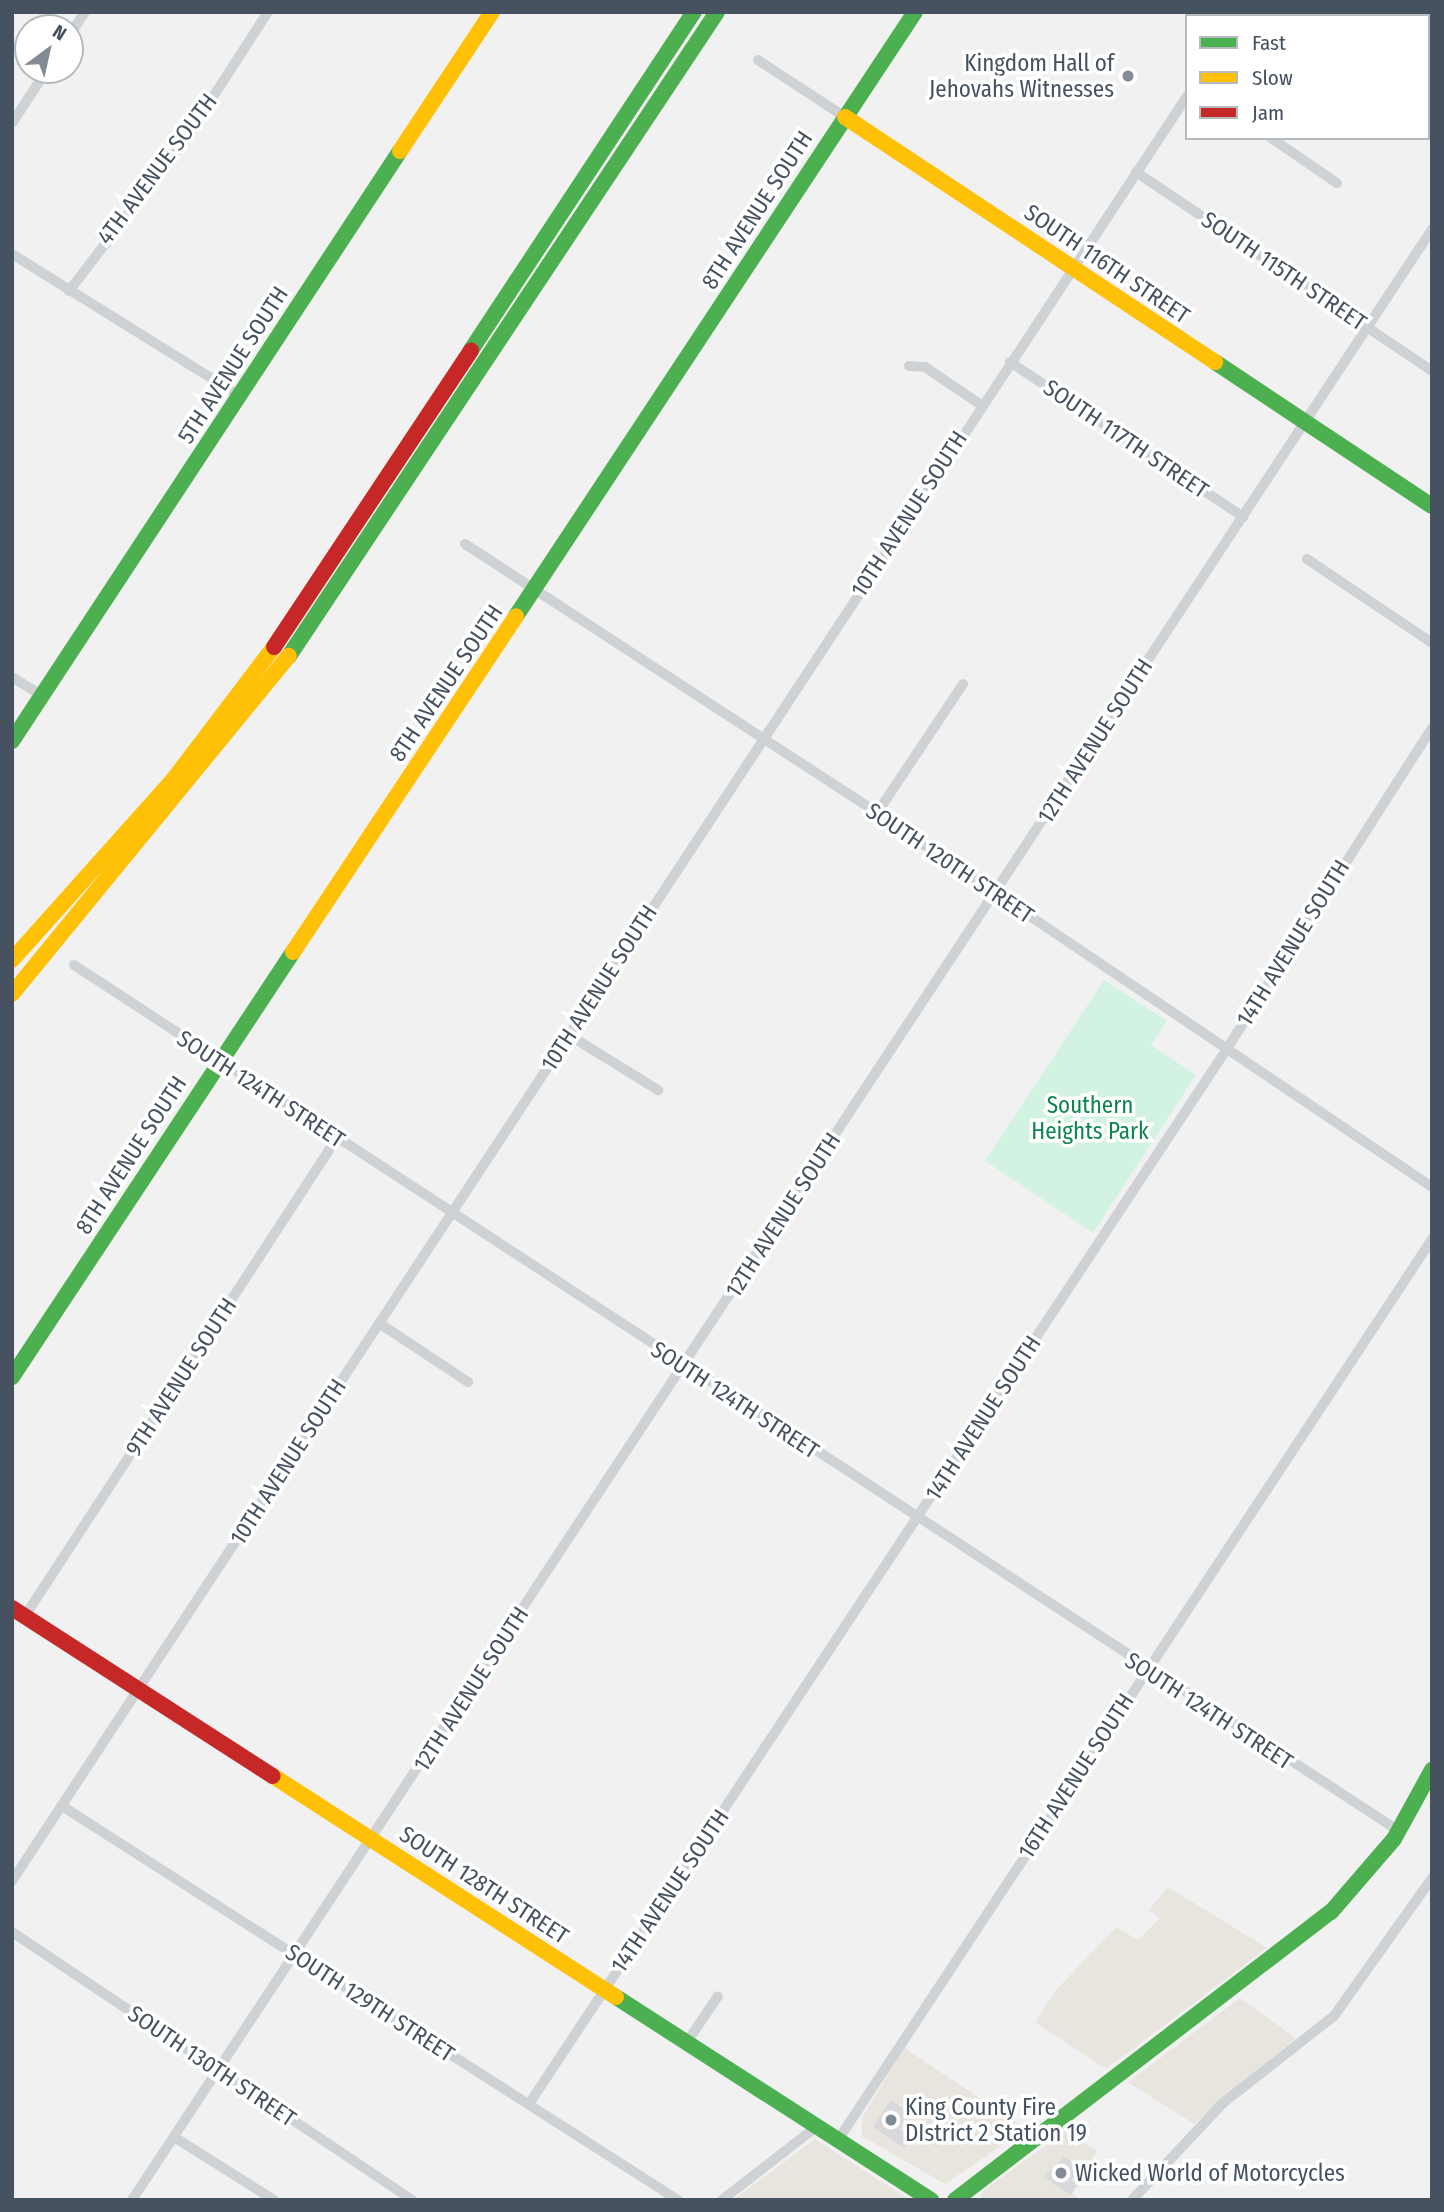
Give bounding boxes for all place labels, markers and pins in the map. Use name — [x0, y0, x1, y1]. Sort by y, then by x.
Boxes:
place label: Kingdom Hall of Jehovahs Witnesses — [929, 49, 1114, 103]
marker: Kingdom Hall of Jehovahs Witnesses — [1120, 68, 1136, 84]
place label: King County Fire DIstrict 2 Station 19 — [905, 2093, 1087, 2147]
marker: King County Fire DIstrict 2 Station 19 — [883, 2112, 899, 2128]
place label: Wicked World of Motorcycles — [1075, 2159, 1345, 2187]
marker: Wicked World of Motorcycles — [1053, 2165, 1069, 2181]

